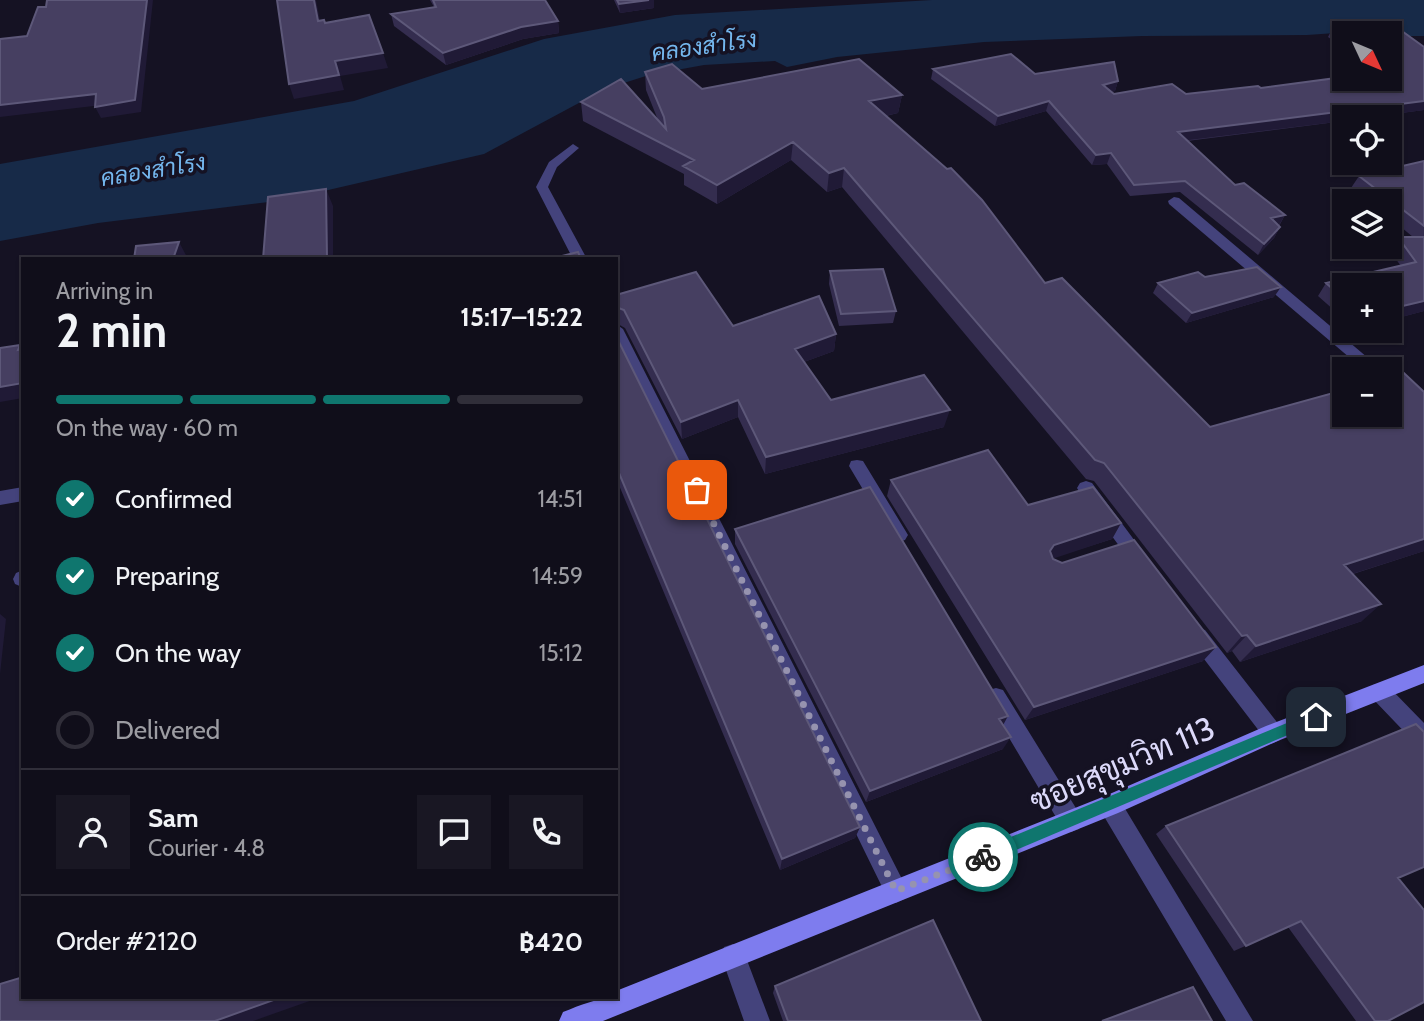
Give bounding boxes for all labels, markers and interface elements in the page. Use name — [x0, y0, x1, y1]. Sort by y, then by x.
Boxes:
north arrow — [1332, 21, 1402, 91]
map controls — [1332, 21, 1402, 427]
water label: คลองสำโรง — [649, 23, 758, 67]
button: locate — [1332, 105, 1402, 175]
water label: คลองสำโรง — [98, 146, 208, 192]
button: layers — [1332, 189, 1402, 259]
button: + — [1332, 273, 1402, 343]
text: Arriving in — [56, 277, 153, 305]
text: 15:17–15:22 — [460, 301, 583, 333]
text: 2 min — [56, 303, 167, 359]
button: − — [1332, 357, 1402, 427]
text: On the way · 60 m — [56, 414, 238, 442]
pin — [667, 460, 727, 520]
icon: bag — [678, 471, 716, 509]
icon: check — [56, 480, 94, 518]
text: Confirmed — [115, 483, 232, 515]
text: 14:51 — [537, 485, 583, 513]
icon: check — [56, 557, 94, 595]
text: Preparing — [115, 560, 219, 592]
text: 14:59 — [532, 562, 583, 590]
icon: check — [56, 634, 94, 672]
text: On the way — [115, 637, 241, 669]
text: 15:12 — [539, 639, 583, 667]
pin — [1286, 687, 1346, 747]
icon: home — [1297, 698, 1335, 736]
street label: ซอยสุขุมวิท 113 — [1024, 708, 1221, 823]
text: Delivered — [115, 714, 220, 746]
button: person — [56, 795, 130, 869]
button: chat — [417, 795, 491, 869]
button: phone — [509, 795, 583, 869]
text: Sam — [148, 802, 199, 834]
courier — [948, 822, 1018, 892]
text: Courier · 4.8 — [148, 834, 265, 862]
icon: bike — [964, 838, 1002, 876]
text: Order #2120 — [56, 925, 198, 957]
text: ฿420 — [519, 926, 583, 958]

